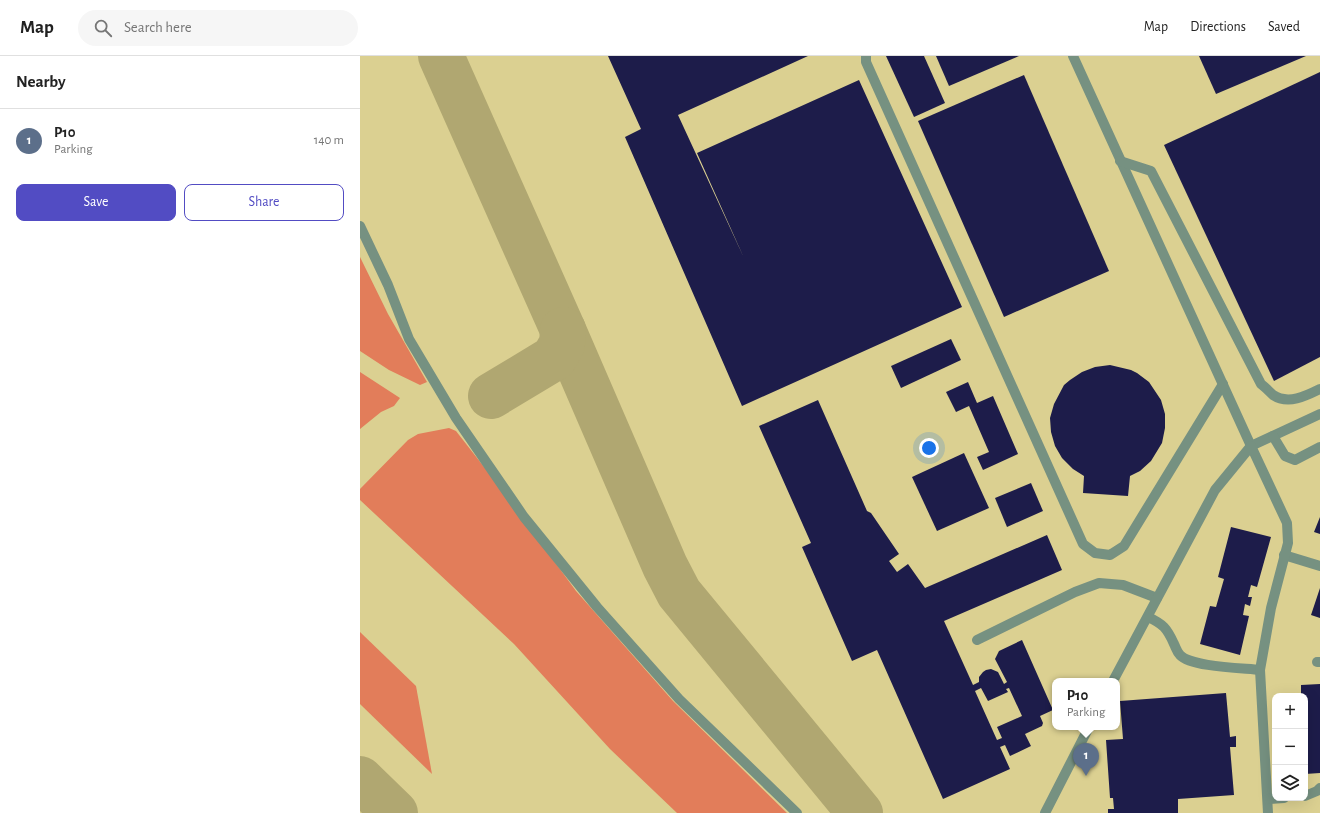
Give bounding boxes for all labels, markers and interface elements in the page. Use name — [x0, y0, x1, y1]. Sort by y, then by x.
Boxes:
search box — [78, 10, 358, 46]
icon: search — [92, 17, 114, 39]
text: Map — [20, 18, 54, 37]
text: Search here — [124, 20, 192, 35]
text: Map — [1144, 20, 1168, 34]
text: Directions — [1190, 20, 1246, 34]
text: Saved — [1268, 20, 1300, 34]
text: Nearby — [16, 73, 66, 90]
text: P10 — [54, 125, 76, 140]
text: 1 — [27, 134, 31, 147]
text: 140 m — [314, 134, 344, 147]
text: Parking — [54, 143, 93, 156]
button: Save — [16, 184, 176, 221]
button: Share — [184, 184, 344, 221]
your location — [919, 438, 939, 458]
popup — [1052, 678, 1120, 730]
text: P10 — [1067, 688, 1088, 703]
map controls — [1272, 693, 1308, 801]
button: + — [1272, 693, 1308, 729]
text: Parking — [1067, 706, 1105, 719]
button: − — [1272, 729, 1308, 765]
pin: 1 — [1073, 743, 1099, 776]
button: layers — [1272, 765, 1308, 801]

